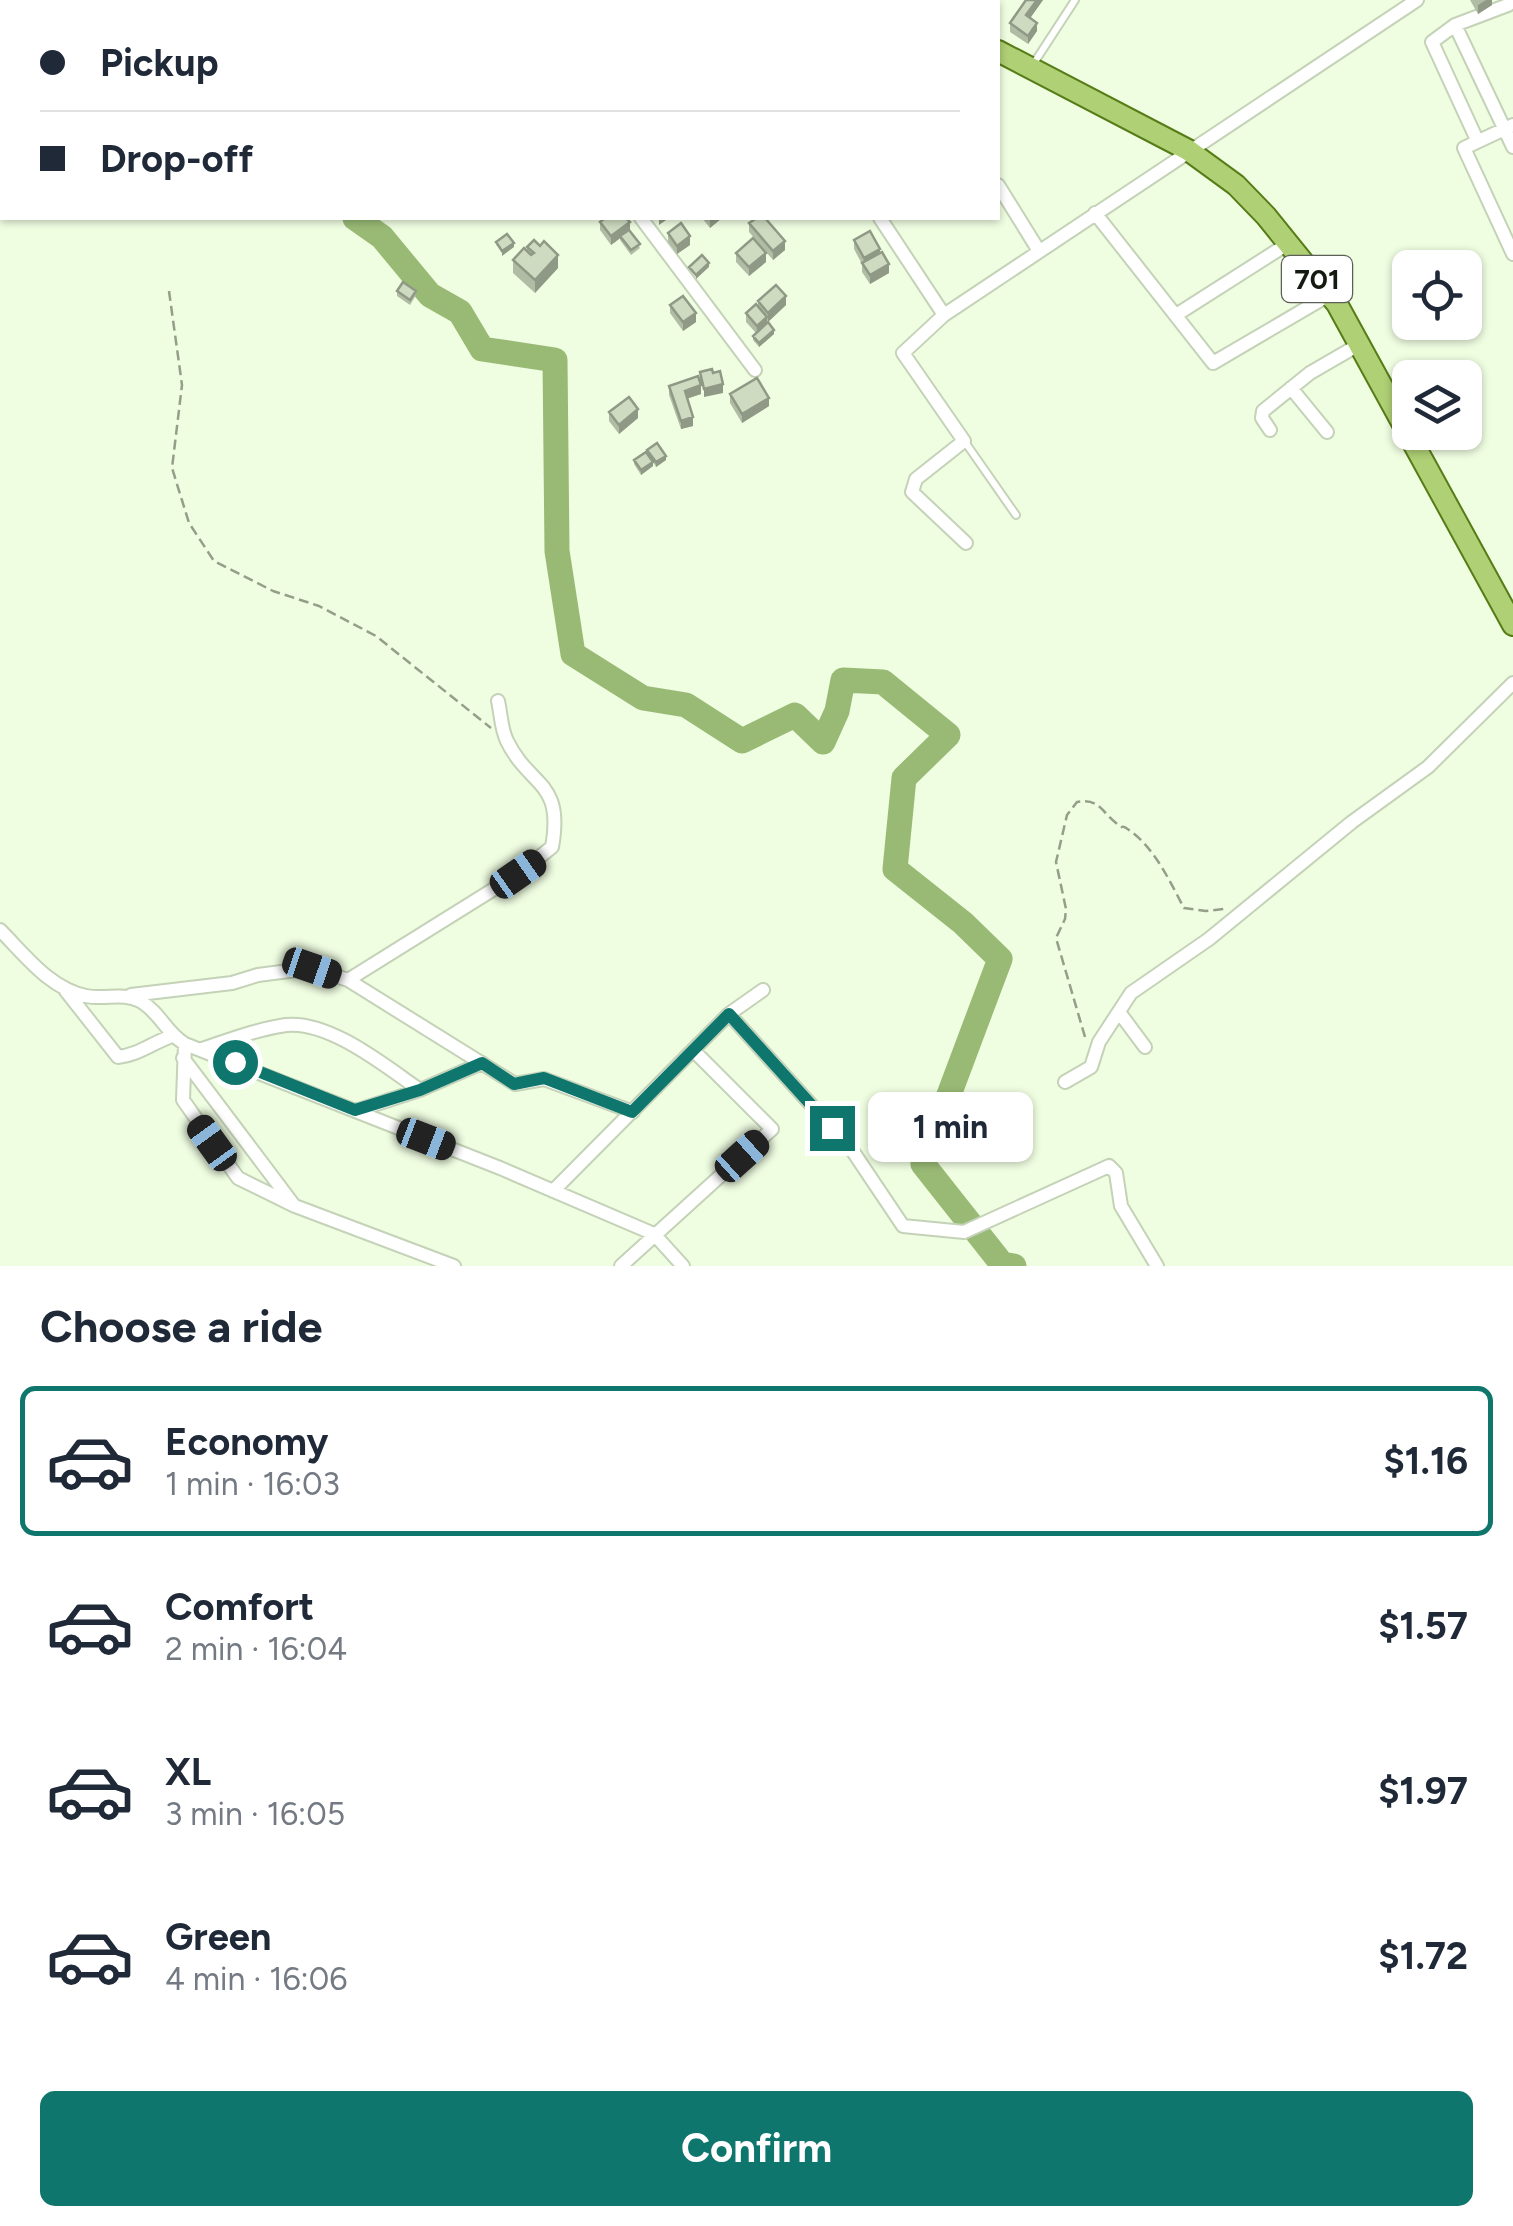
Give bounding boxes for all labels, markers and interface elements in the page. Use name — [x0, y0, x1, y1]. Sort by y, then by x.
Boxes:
text: Pickup — [100, 40, 218, 86]
text: Drop-off — [100, 136, 253, 182]
map controls — [1392, 250, 1482, 450]
button: locate — [1392, 250, 1482, 340]
road number: 701 — [1282, 256, 1352, 302]
button: layers — [1392, 360, 1482, 450]
car — [485, 845, 551, 903]
car — [279, 944, 345, 992]
route start — [213, 1040, 258, 1085]
callout: 1 min — [867, 1093, 1032, 1163]
route end — [810, 1106, 855, 1151]
text: 1 min — [913, 1108, 988, 1146]
car — [182, 1110, 242, 1176]
car — [393, 1114, 459, 1164]
car — [710, 1125, 774, 1187]
text: Choose a ride — [40, 1299, 322, 1353]
icon: car — [45, 1416, 135, 1506]
text: Economy — [165, 1419, 328, 1465]
text: $1.16 — [1383, 1438, 1468, 1484]
text: 1 min · 16:03 — [165, 1465, 340, 1503]
icon: car — [45, 1581, 135, 1671]
text: Comfort — [165, 1584, 314, 1630]
text: $1.57 — [1378, 1603, 1468, 1649]
text: 2 min · 16:04 — [165, 1630, 347, 1668]
icon: car — [45, 1746, 135, 1836]
text: XL — [165, 1749, 211, 1795]
text: $1.97 — [1378, 1768, 1468, 1814]
text: 3 min · 16:05 — [165, 1795, 345, 1833]
icon: car — [45, 1911, 135, 2001]
text: Green — [165, 1914, 271, 1960]
text: $1.72 — [1378, 1933, 1468, 1979]
text: 4 min · 16:06 — [165, 1960, 347, 1998]
button: Confirm — [40, 2091, 1473, 2206]

